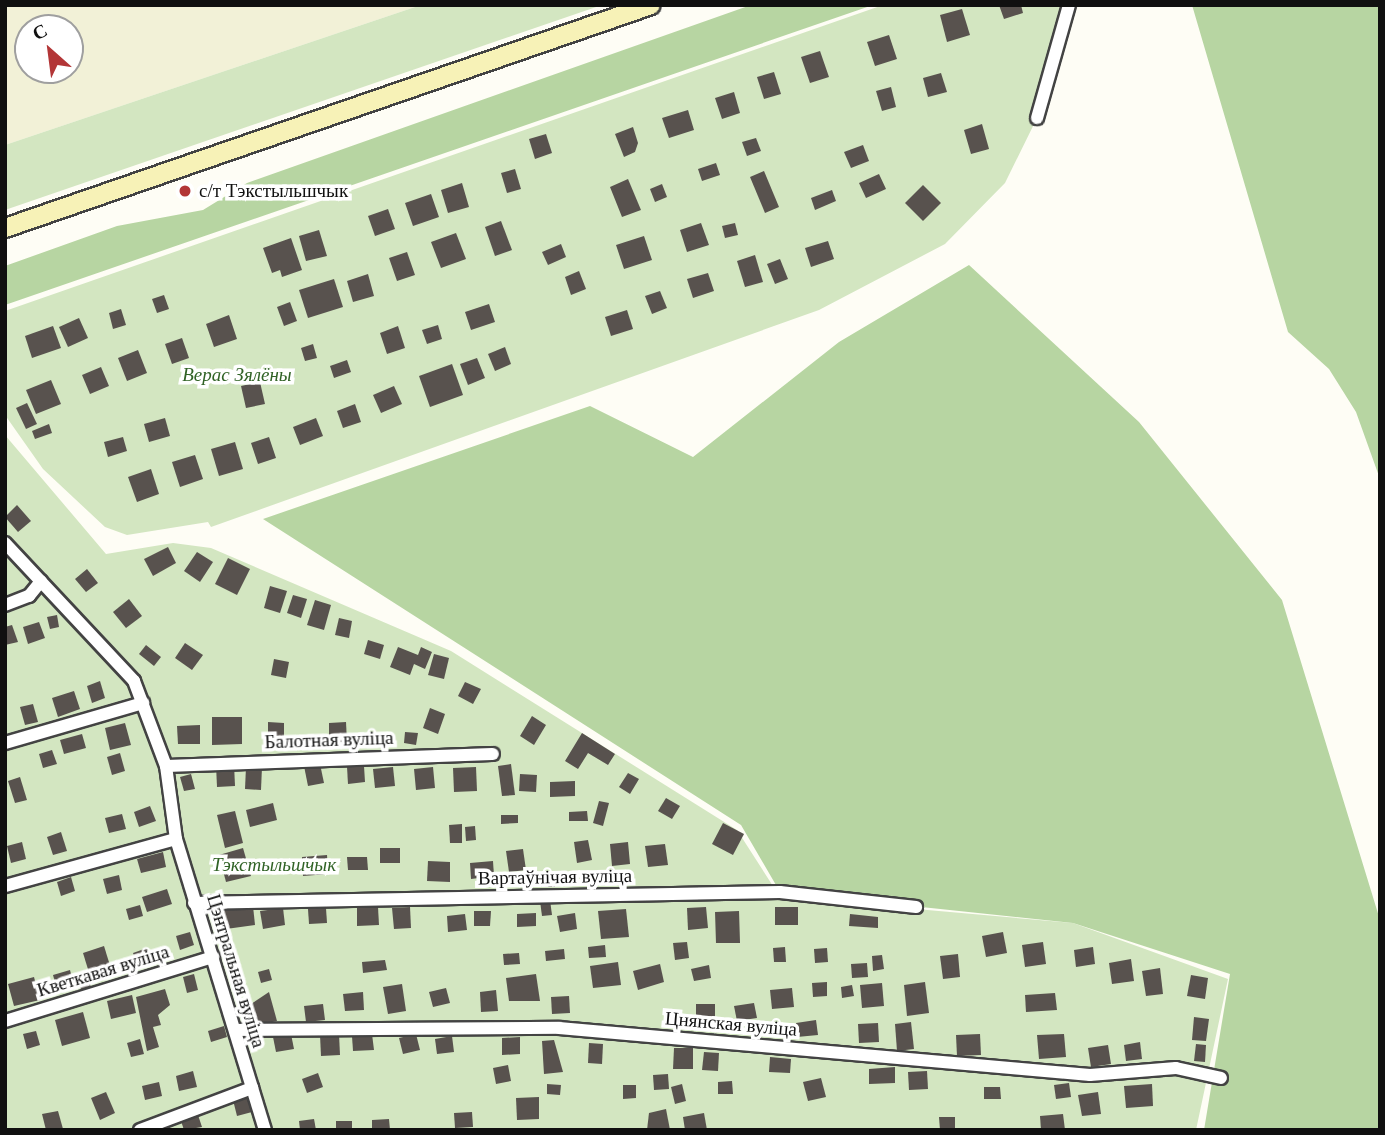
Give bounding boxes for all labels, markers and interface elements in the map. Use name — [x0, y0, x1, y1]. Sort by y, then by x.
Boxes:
north arrow — [14, 14, 84, 84]
text: С — [29, 19, 51, 44]
place label: с/т Тэкстыльшчык — [199, 180, 348, 202]
marker: с/т Тэкстыльшчык — [177, 183, 193, 199]
park label: Верас Зялёны — [182, 364, 292, 386]
street label: Балотная вуліца — [264, 726, 394, 754]
park label: Тэкстыльшчык — [212, 854, 336, 876]
street label: Вартаўнічая вуліца — [478, 864, 632, 890]
street label: Цэнтральная вуліца — [202, 892, 270, 1050]
street label: Кветкавая вуліца — [34, 940, 172, 1002]
street label: Цнянская вуліца — [664, 1007, 798, 1041]

